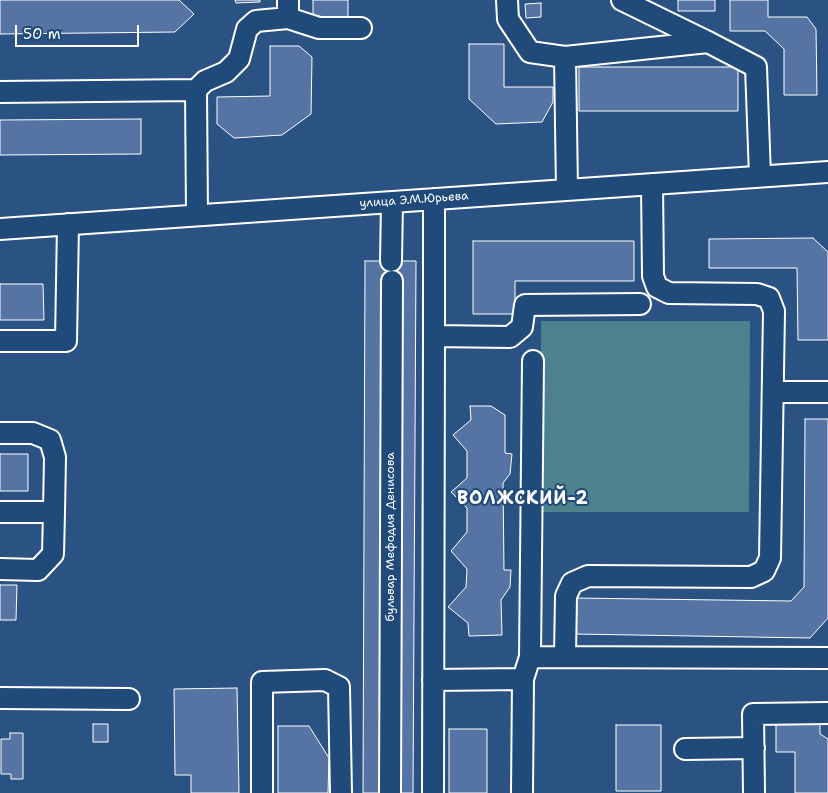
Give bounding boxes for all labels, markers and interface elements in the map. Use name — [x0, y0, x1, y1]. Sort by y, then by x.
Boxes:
scale bar — [18, 15, 141, 47]
text: 50 m — [23, 24, 61, 44]
street label: улица Э.М.Юрьева — [359, 189, 469, 211]
street label: бульвар Мефодия Денисова — [384, 452, 398, 622]
district label: ВОЛЖСКИЙ-2 — [456, 488, 590, 510]

